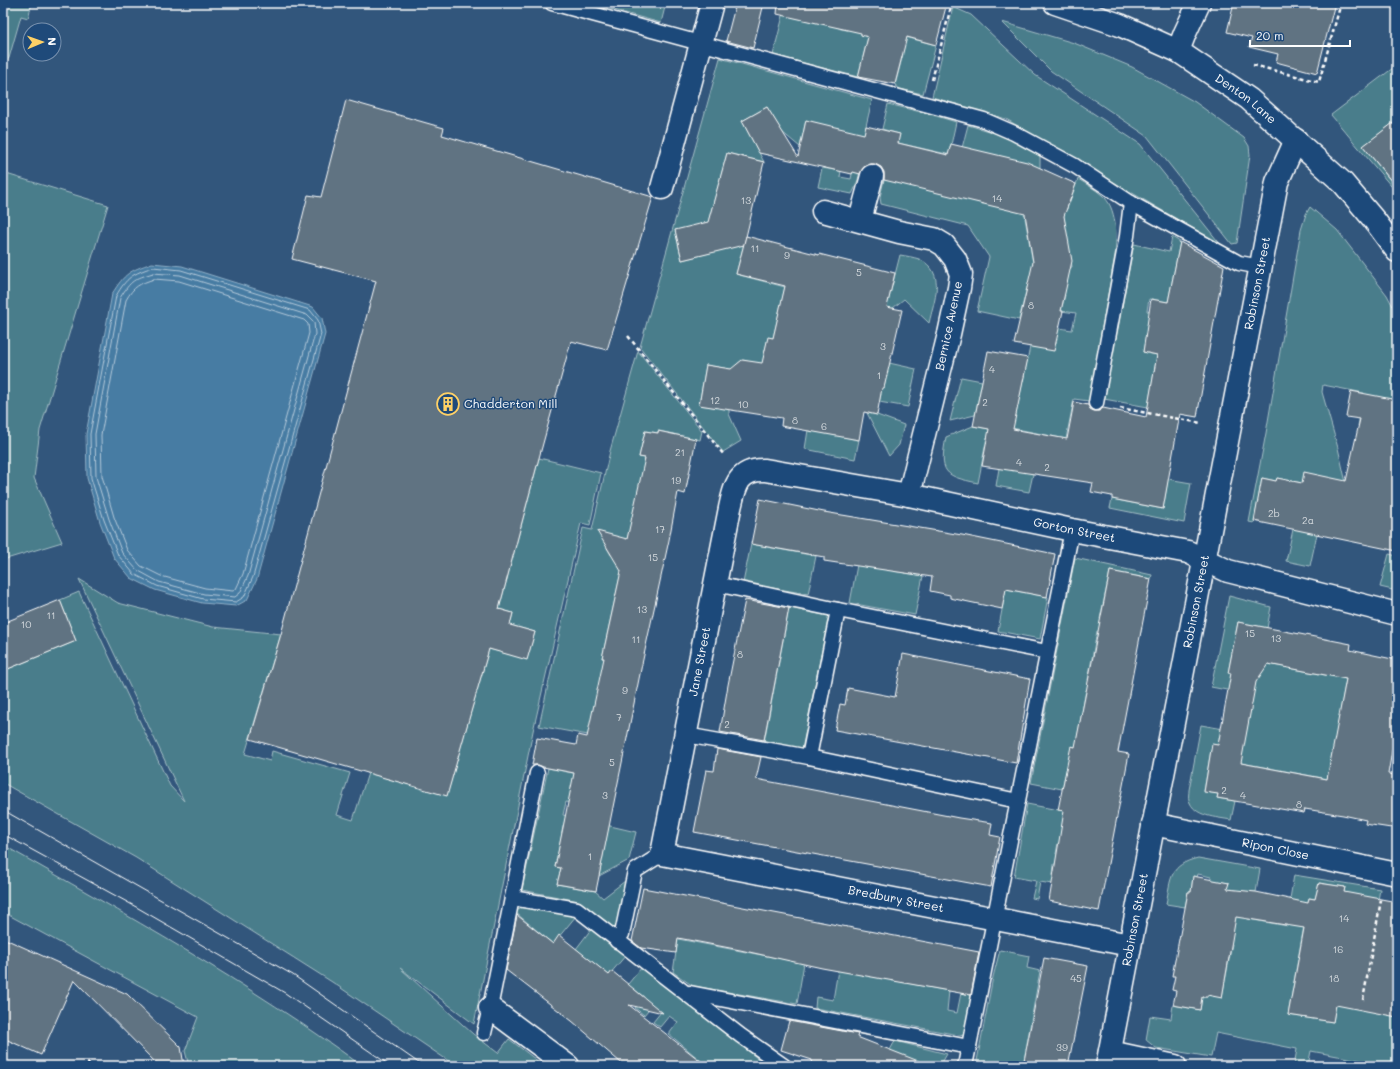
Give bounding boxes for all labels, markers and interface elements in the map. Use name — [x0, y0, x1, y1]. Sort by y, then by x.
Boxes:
north arrow — [22, 22, 62, 62]
scale bar — [1250, 22, 1350, 48]
text: 20 m — [1256, 27, 1284, 43]
text: N — [45, 37, 60, 46]
street label: Denton Lane — [1212, 69, 1280, 127]
house number: 14 — [992, 191, 1002, 205]
house number: 13 — [741, 193, 751, 207]
street label: Robinson Street — [1240, 235, 1273, 331]
house number: 11 — [751, 241, 759, 255]
house number: 9 — [784, 248, 790, 262]
house number: 5 — [856, 265, 862, 279]
street label: Bernice Avenue — [931, 280, 965, 372]
house number: 8 — [1028, 298, 1034, 312]
house number: 3 — [880, 339, 886, 353]
house number: 4 — [989, 362, 995, 376]
house number: 1 — [877, 368, 881, 382]
building icon: Chadderton Mill — [435, 391, 461, 417]
house number: 12 — [710, 393, 720, 407]
place label: Chadderton Mill — [464, 395, 558, 411]
house number: 2 — [982, 395, 988, 409]
house number: 10 — [738, 397, 748, 411]
house number: 8 — [792, 413, 798, 427]
house number: 6 — [821, 419, 827, 433]
house number: 21 — [675, 445, 685, 459]
house number: 4 — [1016, 455, 1022, 469]
house number: 2 — [1044, 460, 1050, 474]
house number: 19 — [671, 473, 681, 487]
house number: 2b — [1268, 506, 1280, 520]
street label: Gorton Street — [1032, 513, 1117, 545]
house number: 2a — [1302, 513, 1314, 527]
house number: 17 — [655, 522, 665, 536]
house number: 15 — [648, 550, 658, 564]
street label: Robinson Street — [1179, 553, 1212, 649]
house number: 13 — [637, 602, 647, 616]
house number: 11 — [47, 608, 55, 622]
house number: 10 — [21, 617, 31, 631]
street label: Jane Street — [684, 625, 713, 697]
house number: 15 — [1245, 626, 1255, 640]
house number: 13 — [1271, 631, 1281, 645]
house number: 11 — [632, 632, 640, 646]
house number: 8 — [737, 647, 743, 661]
house number: 9 — [622, 683, 628, 697]
house number: 7 — [616, 710, 622, 724]
house number: 2 — [724, 717, 730, 731]
house number: 5 — [609, 755, 615, 769]
house number: 2 — [1221, 783, 1227, 797]
house number: 3 — [602, 788, 608, 802]
house number: 4 — [1240, 788, 1246, 802]
house number: 8 — [1296, 797, 1302, 811]
street label: Ripon Close — [1241, 833, 1311, 863]
house number: 1 — [588, 849, 592, 863]
street label: Robinson Street — [1117, 872, 1151, 967]
street label: Bredbury Street — [847, 881, 945, 915]
house number: 14 — [1339, 911, 1349, 925]
house number: 16 — [1333, 942, 1343, 956]
house number: 45 — [1070, 971, 1082, 985]
house number: 18 — [1329, 971, 1339, 985]
house number: 39 — [1056, 1040, 1068, 1054]

